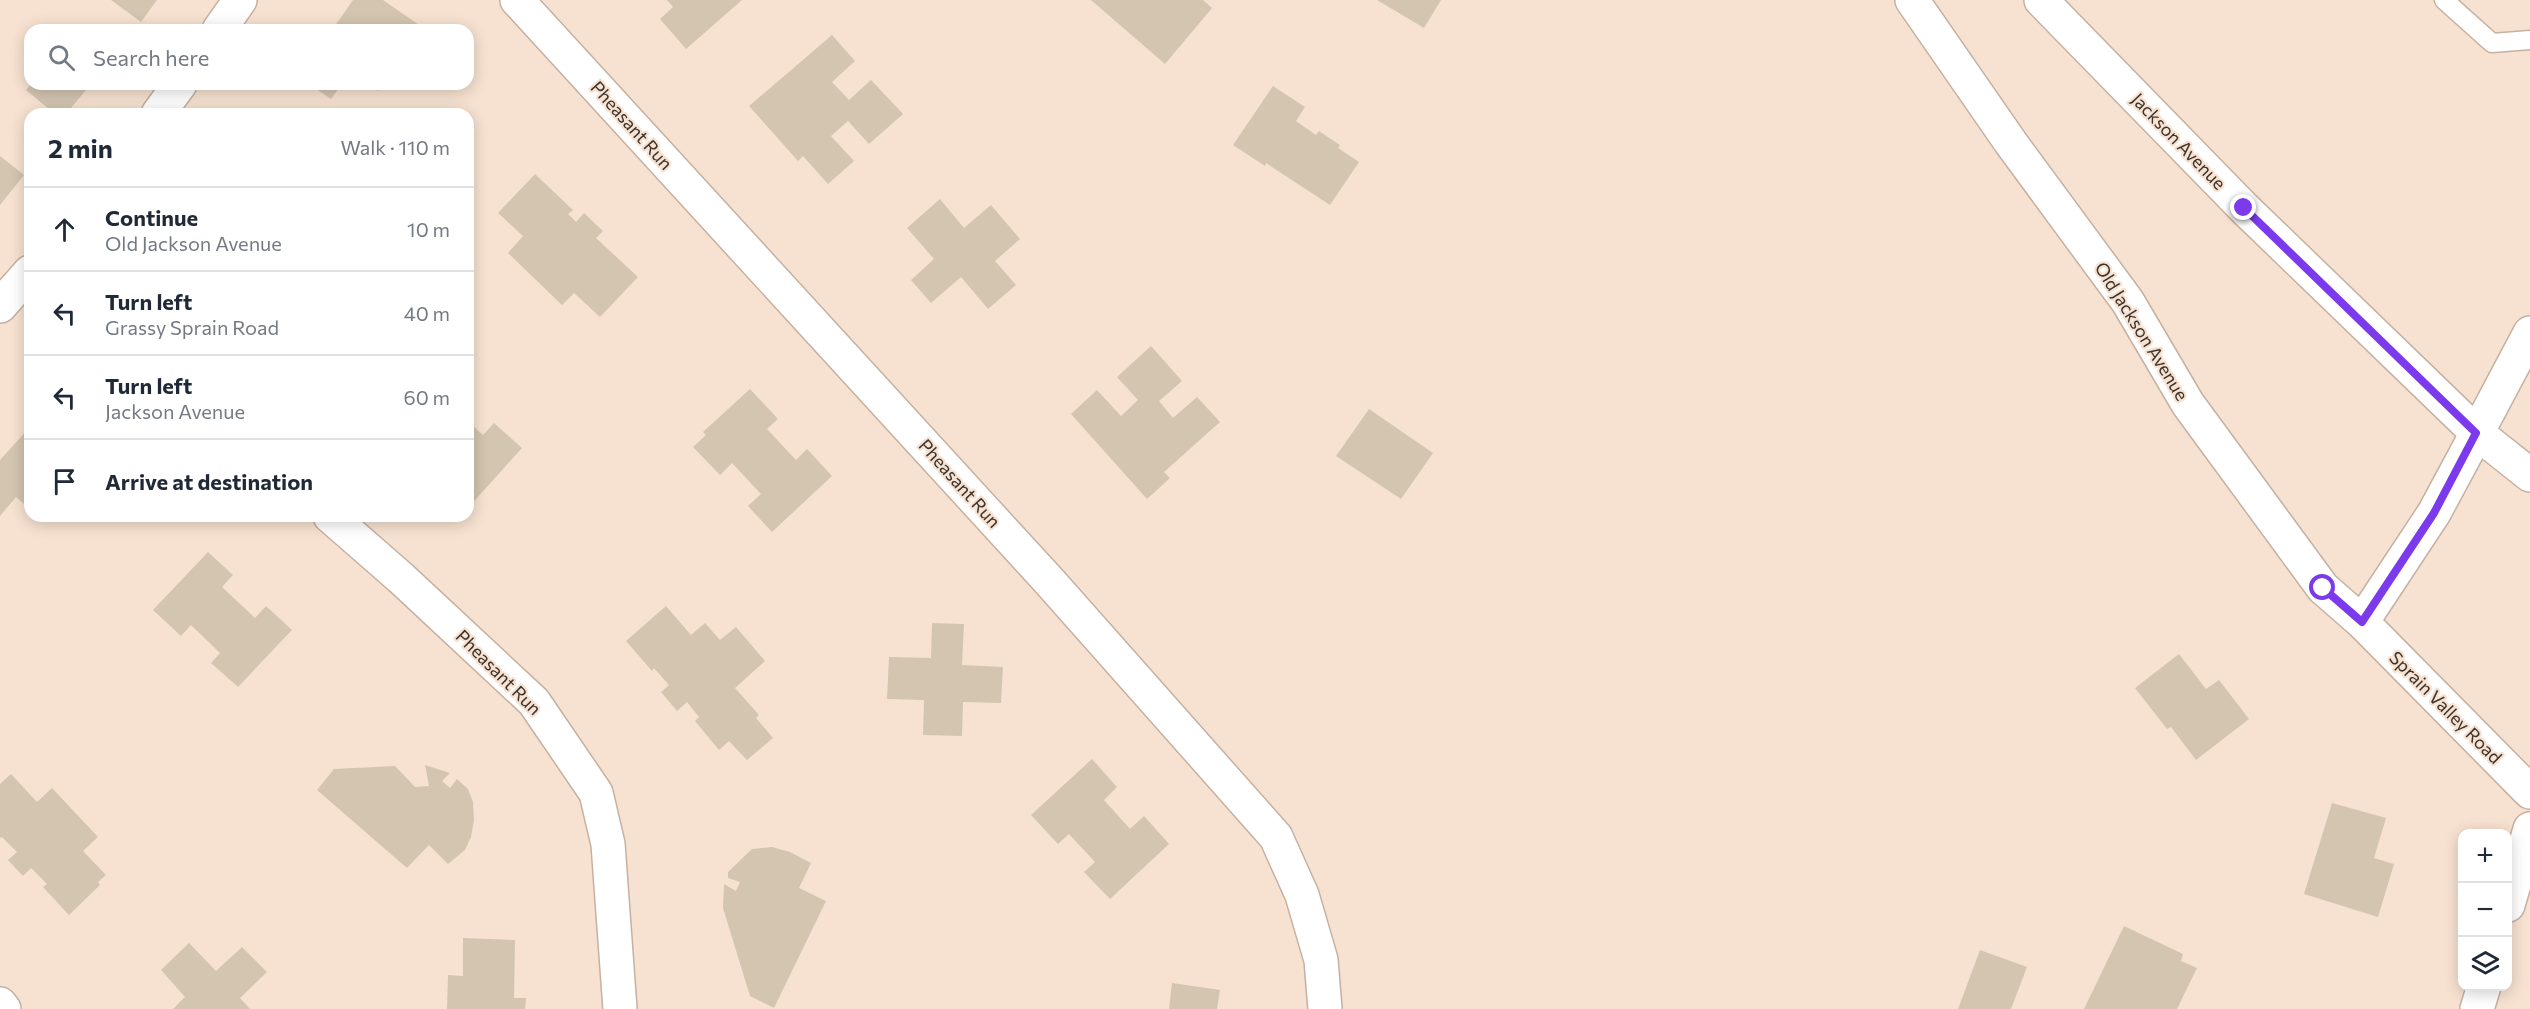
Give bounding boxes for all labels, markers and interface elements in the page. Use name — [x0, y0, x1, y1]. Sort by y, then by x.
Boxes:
search box — [24, 24, 474, 90]
icon: search — [45, 41, 78, 74]
text: Search here — [93, 44, 209, 71]
street label: Pheasant Run — [586, 76, 678, 174]
street label: Jackson Avenue — [2127, 88, 2231, 194]
text: 2 min — [48, 132, 113, 163]
text: Walk · 110 m — [340, 135, 450, 159]
route end — [2230, 194, 2256, 220]
text: Continue — [105, 204, 198, 231]
icon: ahead — [48, 213, 81, 246]
text: 10 m — [407, 217, 450, 241]
text: Old Jackson Avenue — [105, 231, 282, 255]
street label: Old Jackson Avenue — [2091, 258, 2193, 404]
text: Turn left — [105, 288, 192, 315]
icon: left — [48, 297, 81, 330]
text: 40 m — [404, 301, 450, 325]
text: Grassy Sprain Road — [105, 315, 279, 339]
text: Turn left — [105, 372, 192, 399]
icon: left — [48, 381, 81, 414]
text: 60 m — [404, 385, 450, 409]
text: Jackson Avenue — [105, 399, 245, 423]
street label: Pheasant Run — [914, 434, 1006, 532]
icon: arrive — [48, 465, 81, 498]
text: Arrive at destination — [105, 468, 313, 495]
route start — [2309, 574, 2335, 600]
street label: Pheasant Run — [452, 625, 546, 719]
street label: Sprain Valley Road — [2385, 646, 2507, 768]
map controls — [2458, 829, 2512, 991]
button: + — [2458, 829, 2512, 883]
button: − — [2458, 883, 2512, 937]
button: layers — [2458, 937, 2512, 991]

